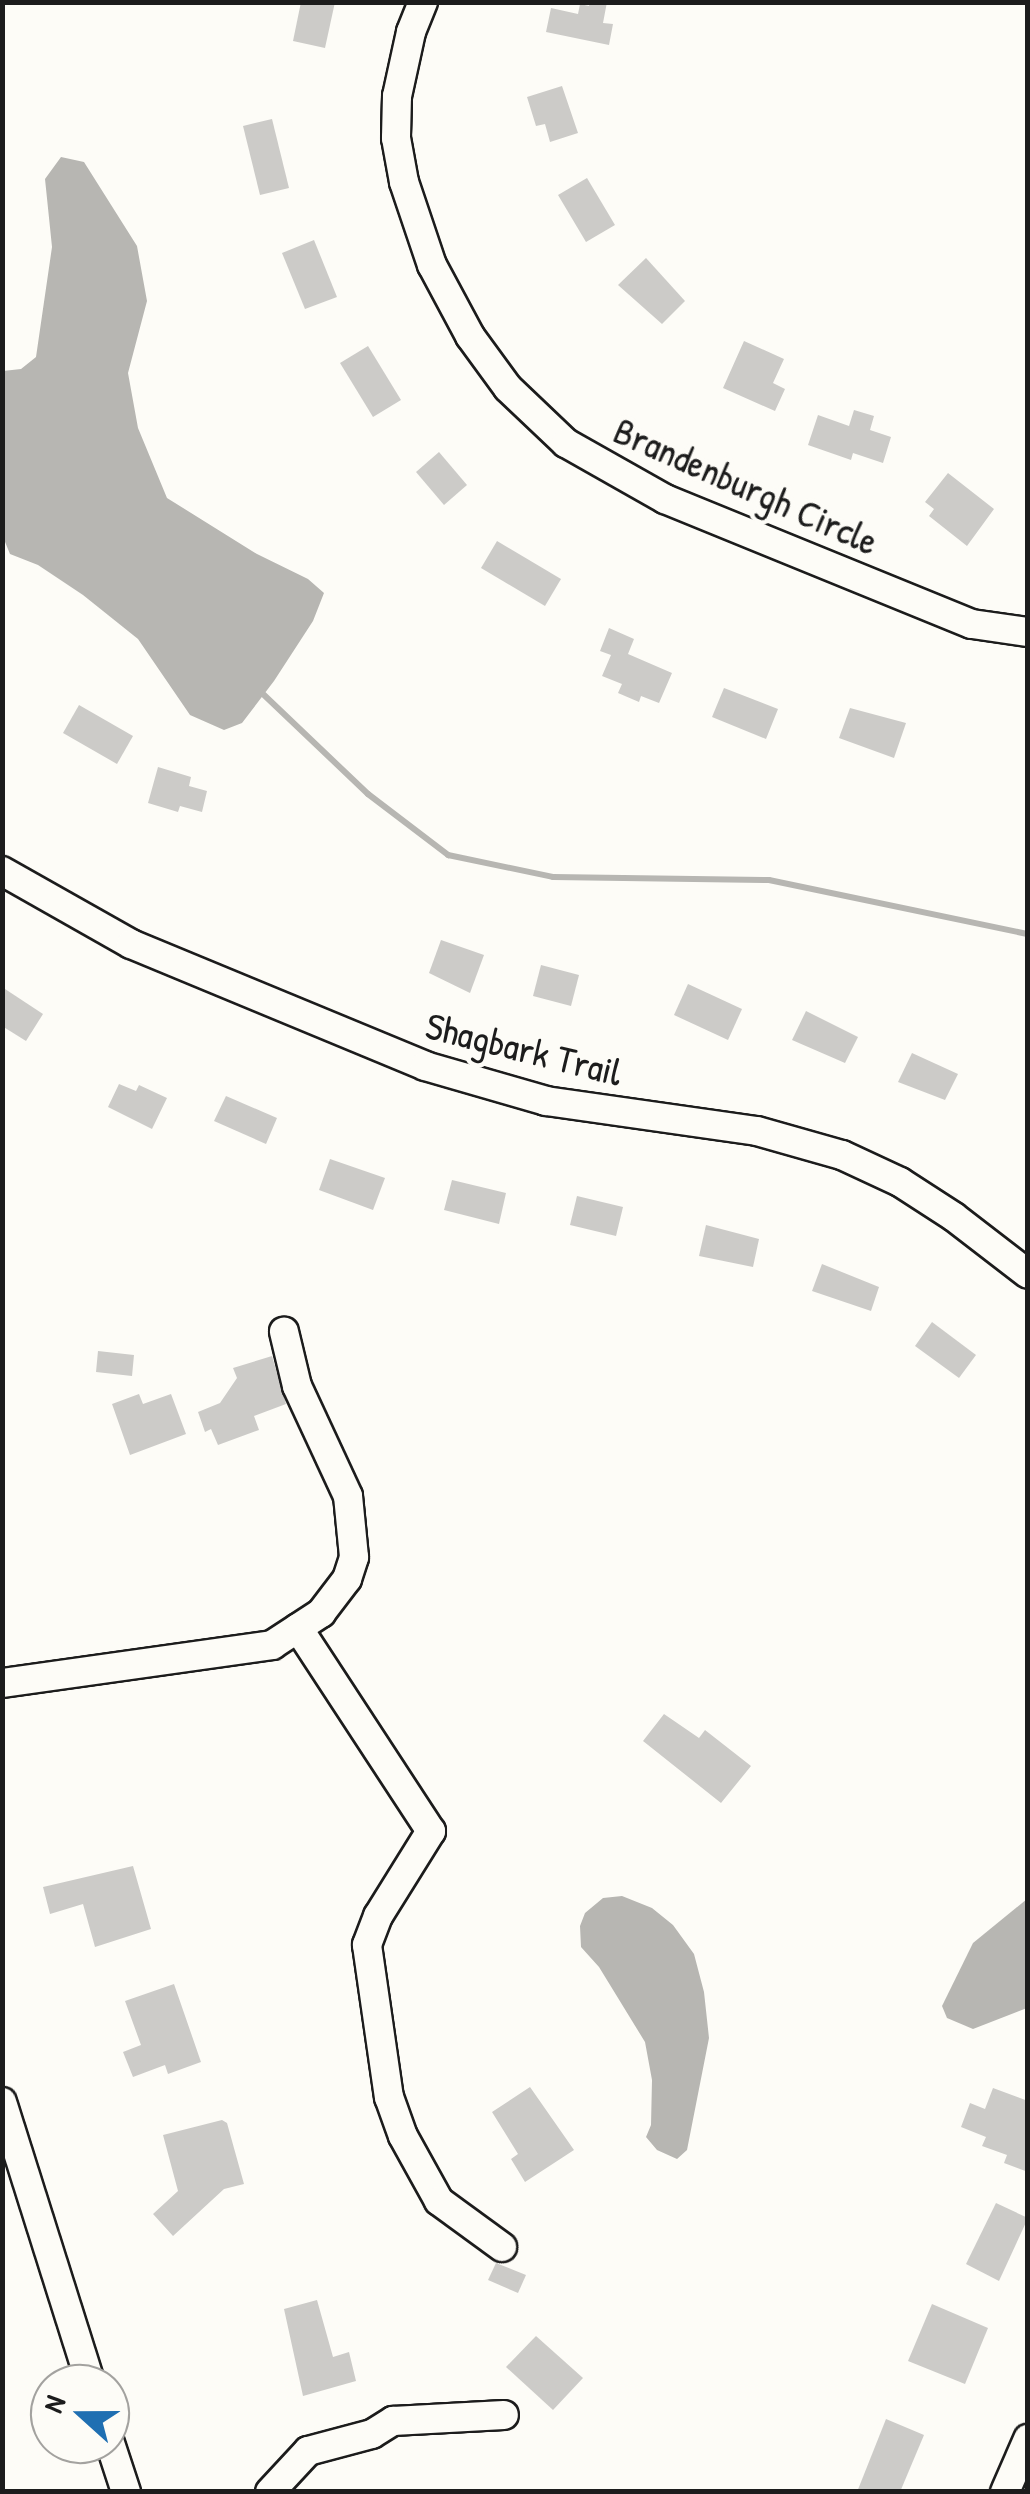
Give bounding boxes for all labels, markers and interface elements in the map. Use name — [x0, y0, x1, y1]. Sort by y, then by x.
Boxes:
street label: Brandenburgh Circle — [607, 407, 885, 565]
street label: Shagbark Trail — [421, 1003, 627, 1095]
north arrow — [30, 2364, 130, 2464]
text: N — [33, 2390, 74, 2418]

